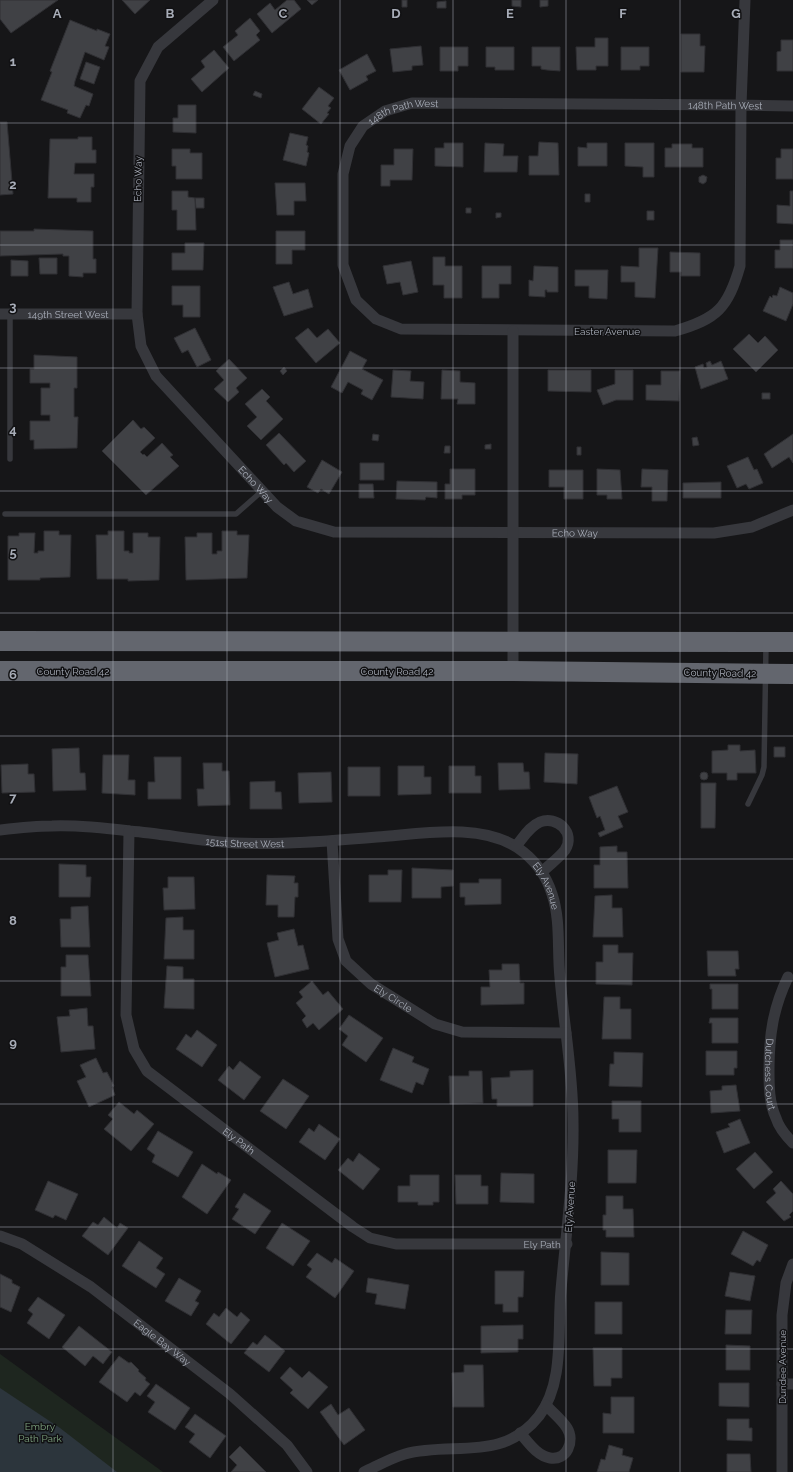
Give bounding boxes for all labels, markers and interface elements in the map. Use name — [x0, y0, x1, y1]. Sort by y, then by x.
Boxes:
text: A — [53, 6, 62, 21]
text: B — [166, 6, 175, 21]
text: C — [279, 6, 288, 21]
text: D — [391, 6, 401, 21]
text: E — [506, 6, 514, 21]
text: F — [619, 6, 627, 21]
text: G — [731, 6, 741, 21]
text: 1 — [10, 54, 17, 69]
street label: 148th Path West — [366, 98, 439, 127]
street label: 148th Path West — [688, 99, 763, 111]
street label: Echo Way — [132, 155, 144, 202]
text: 2 — [9, 177, 17, 192]
text: 3 — [9, 299, 17, 314]
street label: 149th Street West — [27, 309, 109, 320]
street label: Easter Avenue — [574, 326, 640, 337]
text: 4 — [9, 422, 17, 437]
street label: Echo Way — [236, 464, 276, 505]
street label: Echo Way — [552, 527, 599, 538]
text: 5 — [9, 545, 17, 560]
street label: County Road 42 — [37, 666, 109, 677]
street label: County Road 42 — [361, 666, 433, 677]
text: 6 — [9, 667, 17, 682]
street label: County Road 42 — [684, 667, 756, 679]
text: 7 — [9, 790, 17, 805]
street label: 151st Street West — [205, 835, 285, 849]
street label: Ely Avenue — [531, 860, 561, 911]
text: 8 — [9, 913, 17, 928]
street label: Ely Circle — [372, 982, 415, 1014]
text: 9 — [9, 1035, 17, 1050]
street label: Dutchess Court — [763, 1038, 778, 1112]
street label: Ely Path — [221, 1125, 257, 1156]
street label: Ely Avenue — [563, 1181, 577, 1233]
street label: Ely Path — [524, 1239, 561, 1250]
street label: Eagle Bay Way — [132, 1317, 194, 1368]
street label: Dundee Avenue — [777, 1330, 788, 1404]
park label: Embry Path Park — [18, 1421, 63, 1444]

